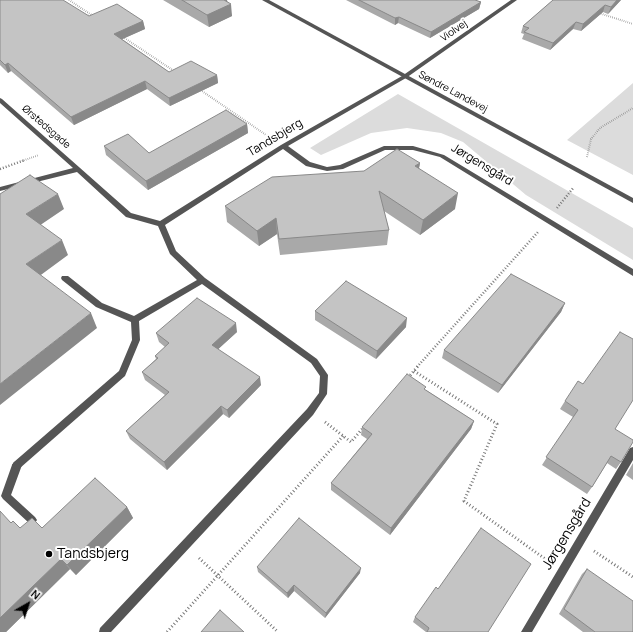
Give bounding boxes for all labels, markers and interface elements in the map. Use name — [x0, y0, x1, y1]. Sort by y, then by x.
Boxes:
street label: Violvej — [438, 18, 470, 44]
street label: Søndre Landevej — [416, 69, 490, 115]
street label: Ørstedsgade — [19, 103, 73, 151]
street label: Tandsbjerg — [245, 116, 305, 160]
street label: Jørgensgård — [449, 141, 515, 189]
street label: Jørgensgård — [539, 495, 595, 573]
place label: Tandsbjerg — [57, 546, 129, 562]
marker: Tandsbjerg — [44, 549, 54, 559]
north arrow — [8, 584, 48, 624]
text: N — [28, 586, 44, 603]

